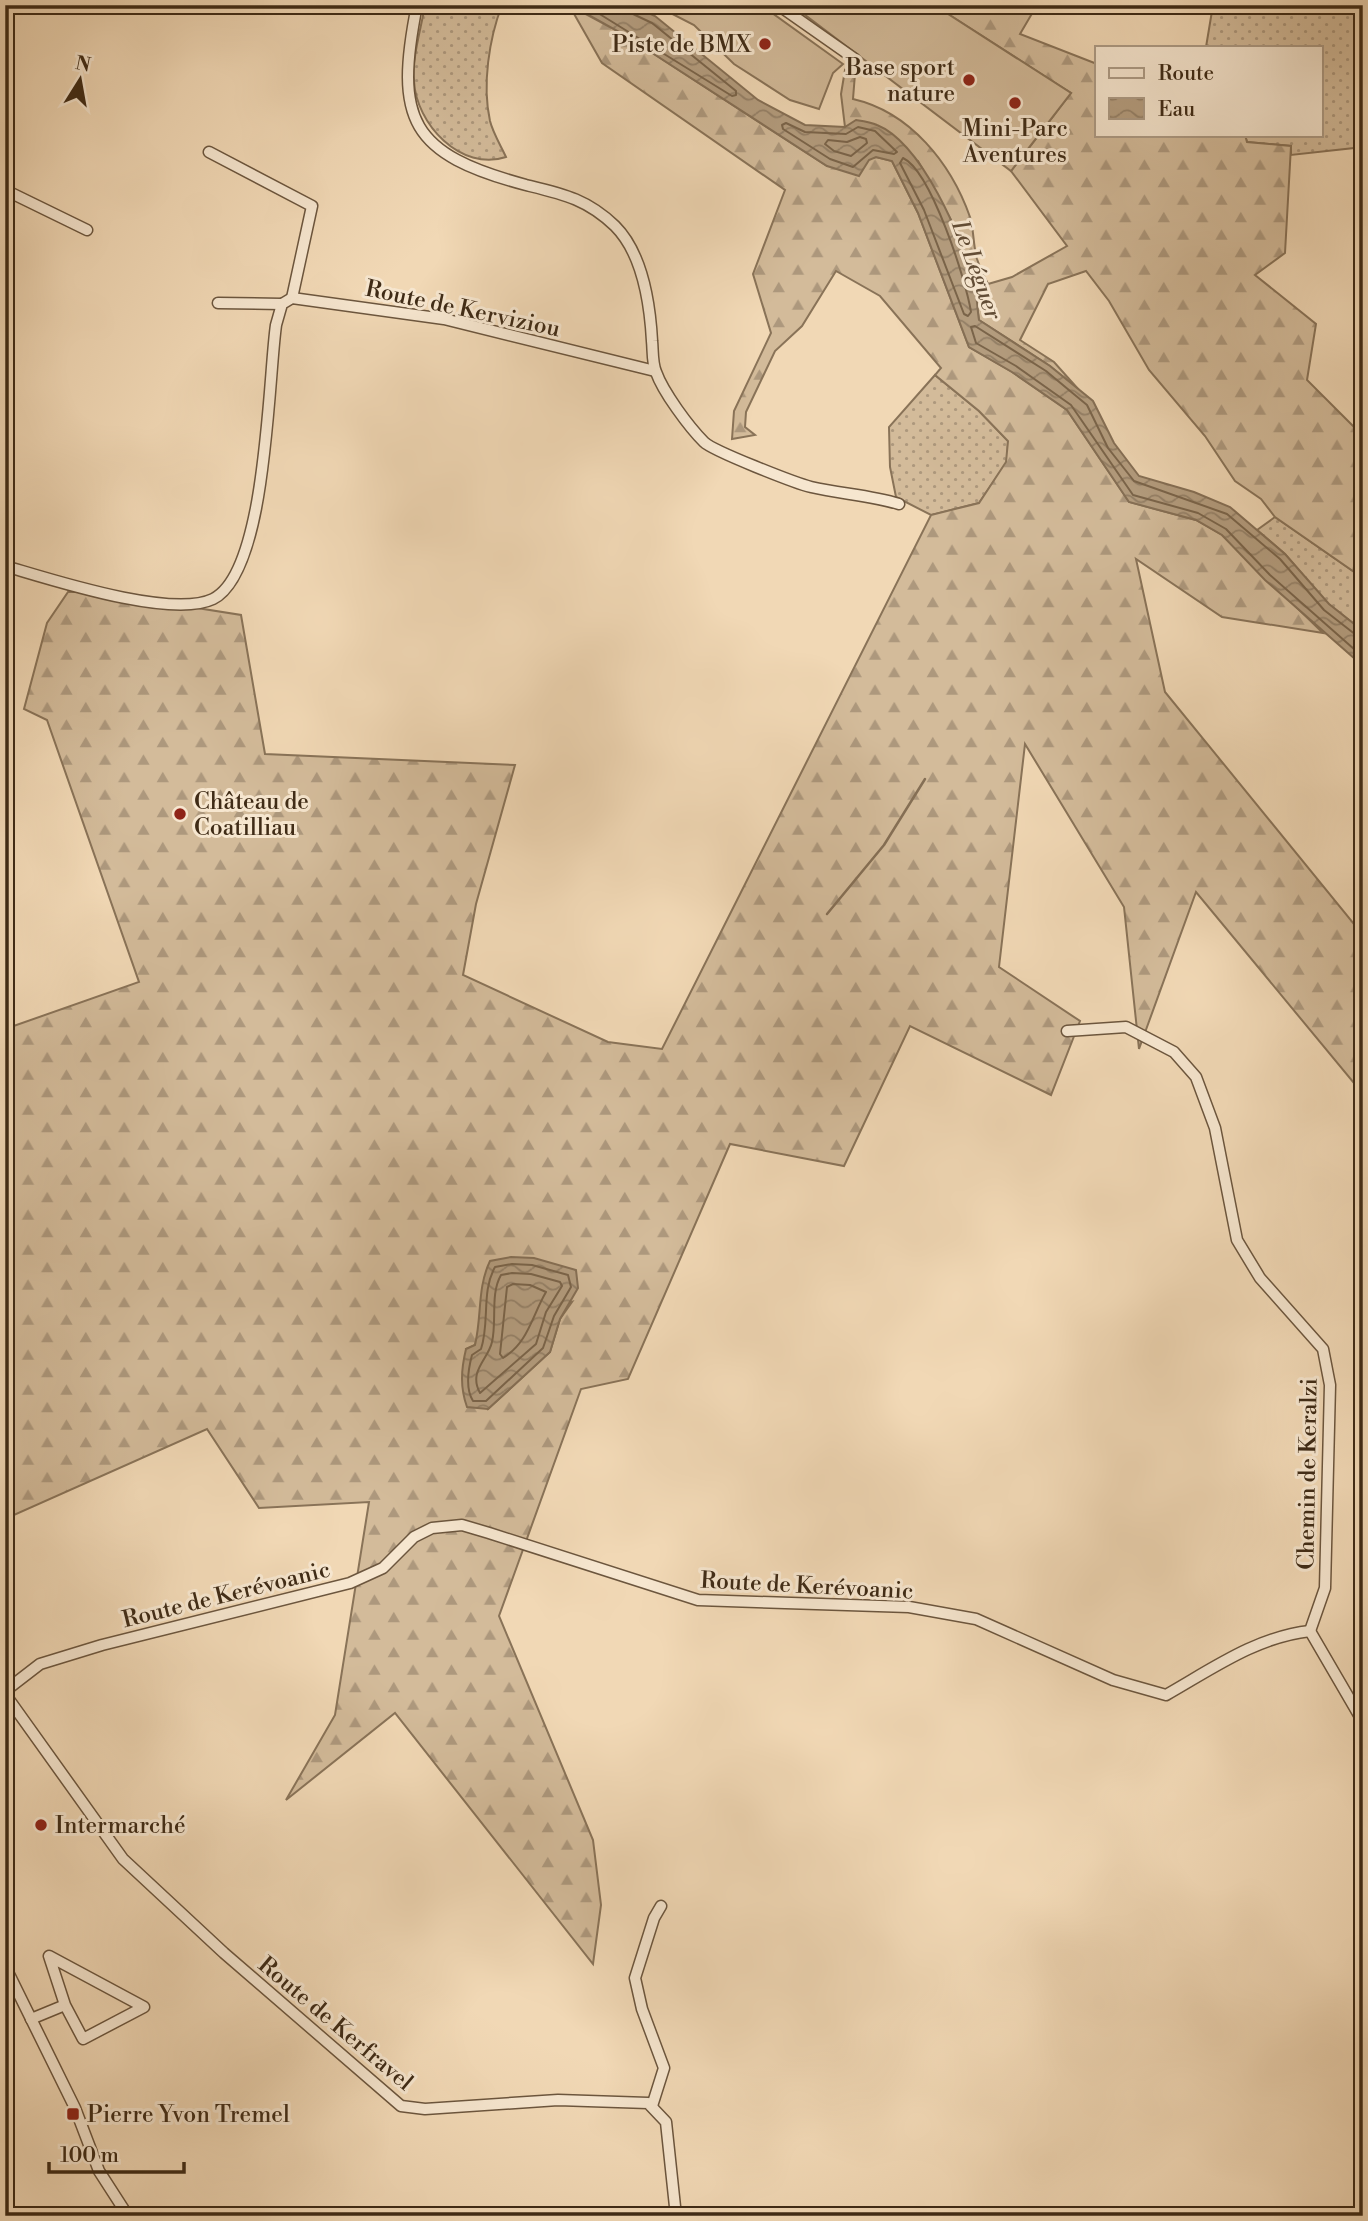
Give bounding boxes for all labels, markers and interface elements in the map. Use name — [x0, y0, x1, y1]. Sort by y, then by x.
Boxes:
place label: Piste de BMX — [612, 31, 752, 59]
marker: Piste de BMX — [757, 36, 773, 52]
north arrow — [46, 46, 116, 116]
legend — [1095, 46, 1322, 136]
text: N — [73, 51, 93, 78]
place label: Base sport nature — [845, 54, 955, 108]
text: Route — [1158, 61, 1214, 87]
marker: Base sport nature — [961, 72, 977, 88]
marker: Mini-Parc Aventures — [1007, 95, 1023, 111]
text: Eau — [1158, 97, 1195, 123]
place label: Mini-Parc Aventures — [962, 115, 1068, 169]
water label: Le Léguer — [944, 216, 1008, 325]
street label: Route de Kerviziou — [363, 275, 563, 343]
place label: Château de Coatilliau — [194, 788, 309, 842]
marker: Château de Coatilliau — [172, 806, 188, 822]
street label: Chemin de Keralzi — [1292, 1378, 1324, 1570]
street label: Route de Kerévoanic — [119, 1556, 333, 1634]
street label: Route de Kerévoanic — [700, 1566, 914, 1606]
place label: Intermarché — [55, 1812, 186, 1840]
marker: Intermarché — [33, 1817, 49, 1833]
street label: Route de Kerfravel — [252, 1951, 419, 2097]
place label: Pierre Yvon Tremel — [87, 2101, 290, 2129]
marker: Pierre Yvon Tremel — [65, 2106, 81, 2122]
scale bar — [49, 2130, 184, 2174]
text: 100 m — [60, 2143, 119, 2169]

